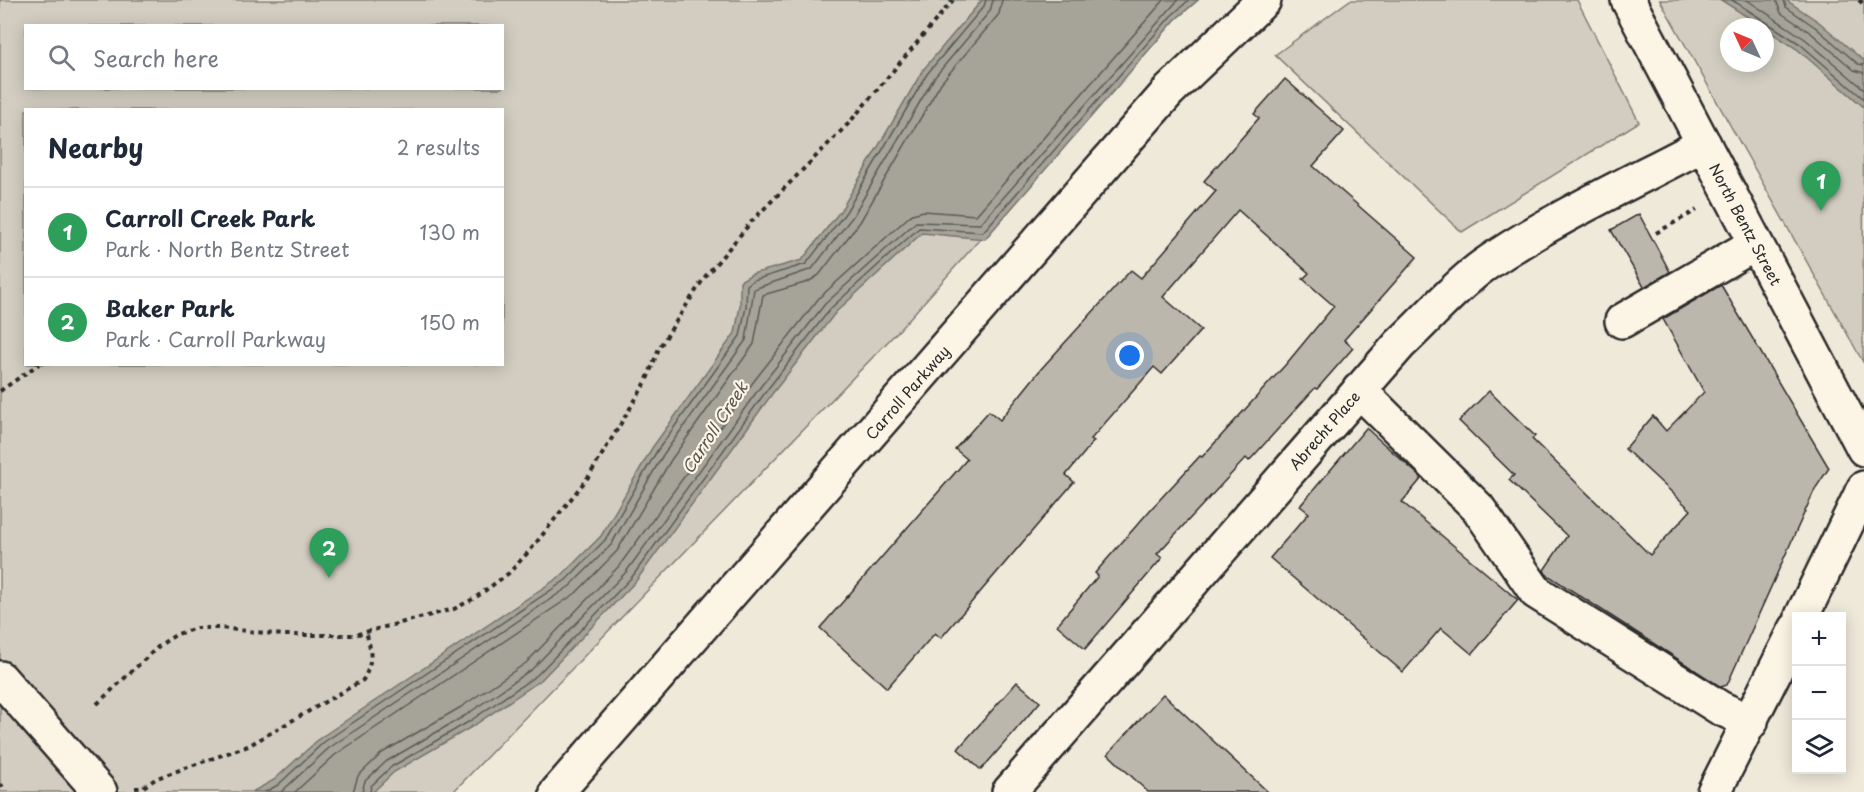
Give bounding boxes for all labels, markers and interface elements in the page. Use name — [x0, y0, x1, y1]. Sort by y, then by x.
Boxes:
north arrow — [1720, 18, 1774, 72]
search box — [24, 24, 504, 90]
icon: search — [45, 41, 78, 74]
text: Search here — [93, 41, 219, 74]
text: Nearby — [48, 128, 143, 167]
text: 2 results — [397, 132, 480, 162]
street label: North Bentz Street — [1704, 159, 1788, 289]
pin: 1 — [1802, 162, 1840, 211]
text: Carroll Creek Park — [105, 201, 316, 234]
text: 1 — [63, 217, 72, 247]
text: 130 m — [420, 217, 480, 247]
text: Park · North Bentz Street — [105, 234, 349, 264]
text: Baker Park — [105, 291, 235, 324]
text: 2 — [60, 307, 75, 337]
text: 150 m — [420, 307, 480, 337]
text: Park · Carroll Parkway — [105, 324, 326, 354]
street label: Carroll Parkway — [860, 340, 954, 444]
your location — [1115, 341, 1144, 370]
water label: Carroll Creek — [675, 375, 753, 478]
street label: Abrecht Place — [1283, 385, 1365, 475]
pin: 2 — [310, 528, 348, 578]
map controls — [1792, 612, 1846, 774]
button: + — [1792, 612, 1846, 666]
button: − — [1792, 666, 1846, 720]
button: layers — [1792, 720, 1846, 774]

